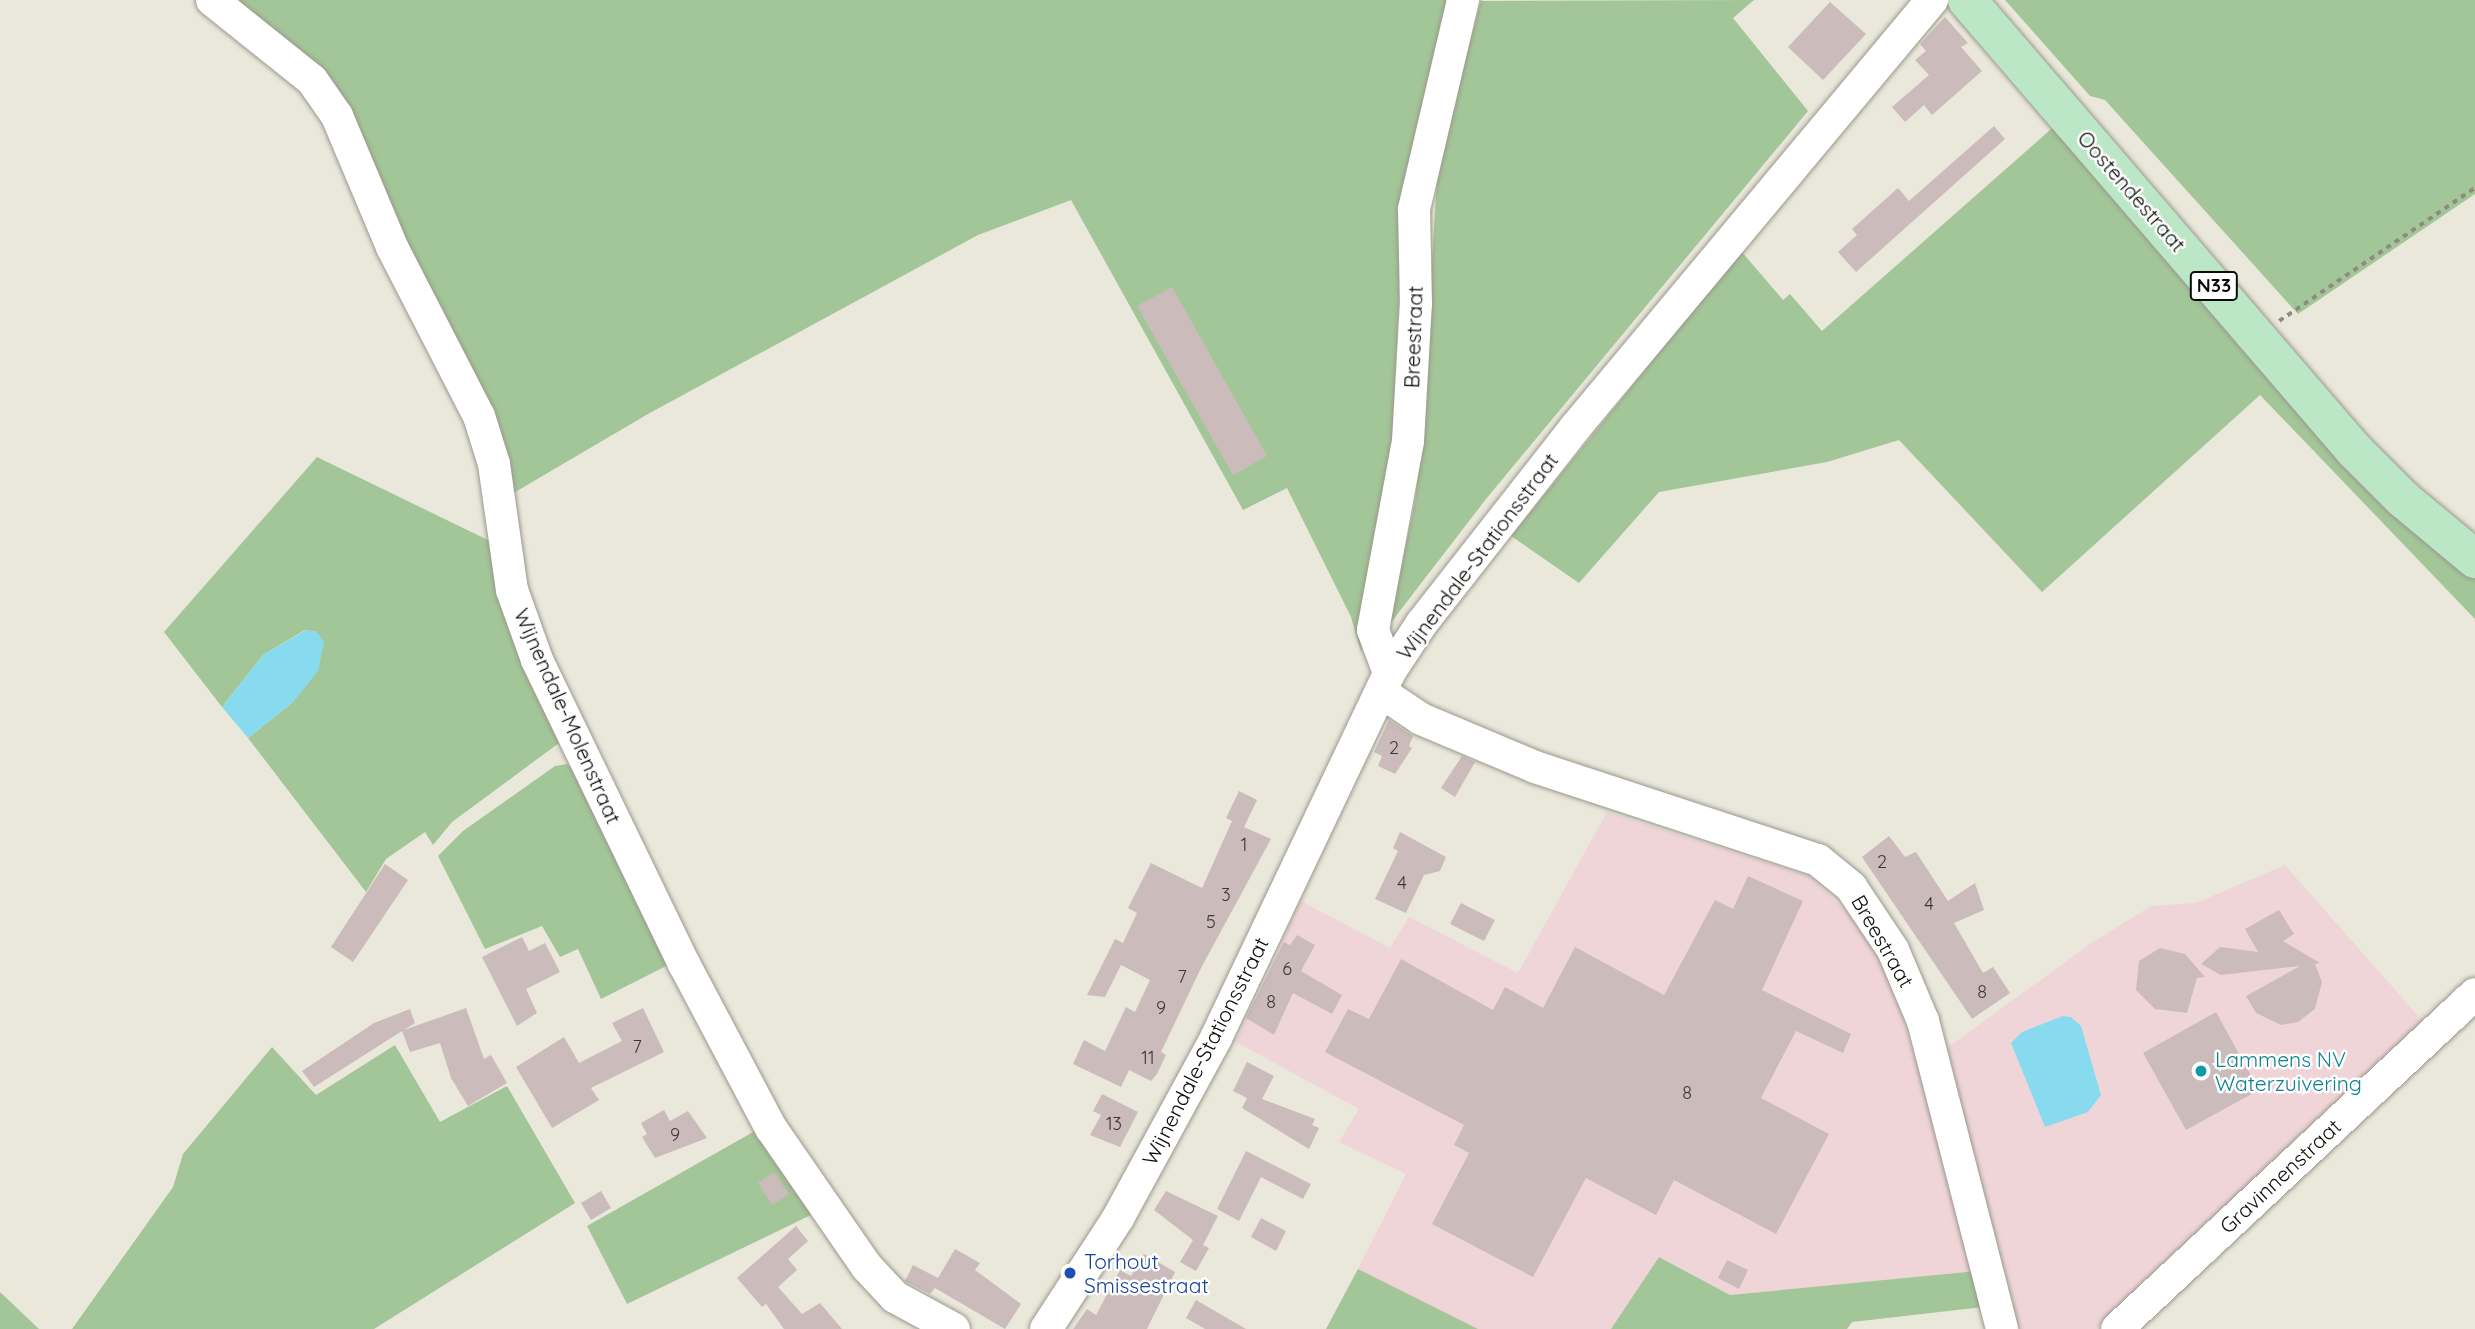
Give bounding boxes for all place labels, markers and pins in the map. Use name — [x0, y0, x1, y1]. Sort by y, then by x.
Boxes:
place label: Lammens NV Waterzuivering — [2215, 1046, 2362, 1096]
marker: Lammens NV Waterzuivering — [2193, 1063, 2209, 1079]
place label: Torhout Smissestraat — [1084, 1248, 1209, 1298]
marker: Torhout Smissestraat — [1062, 1265, 1078, 1281]

